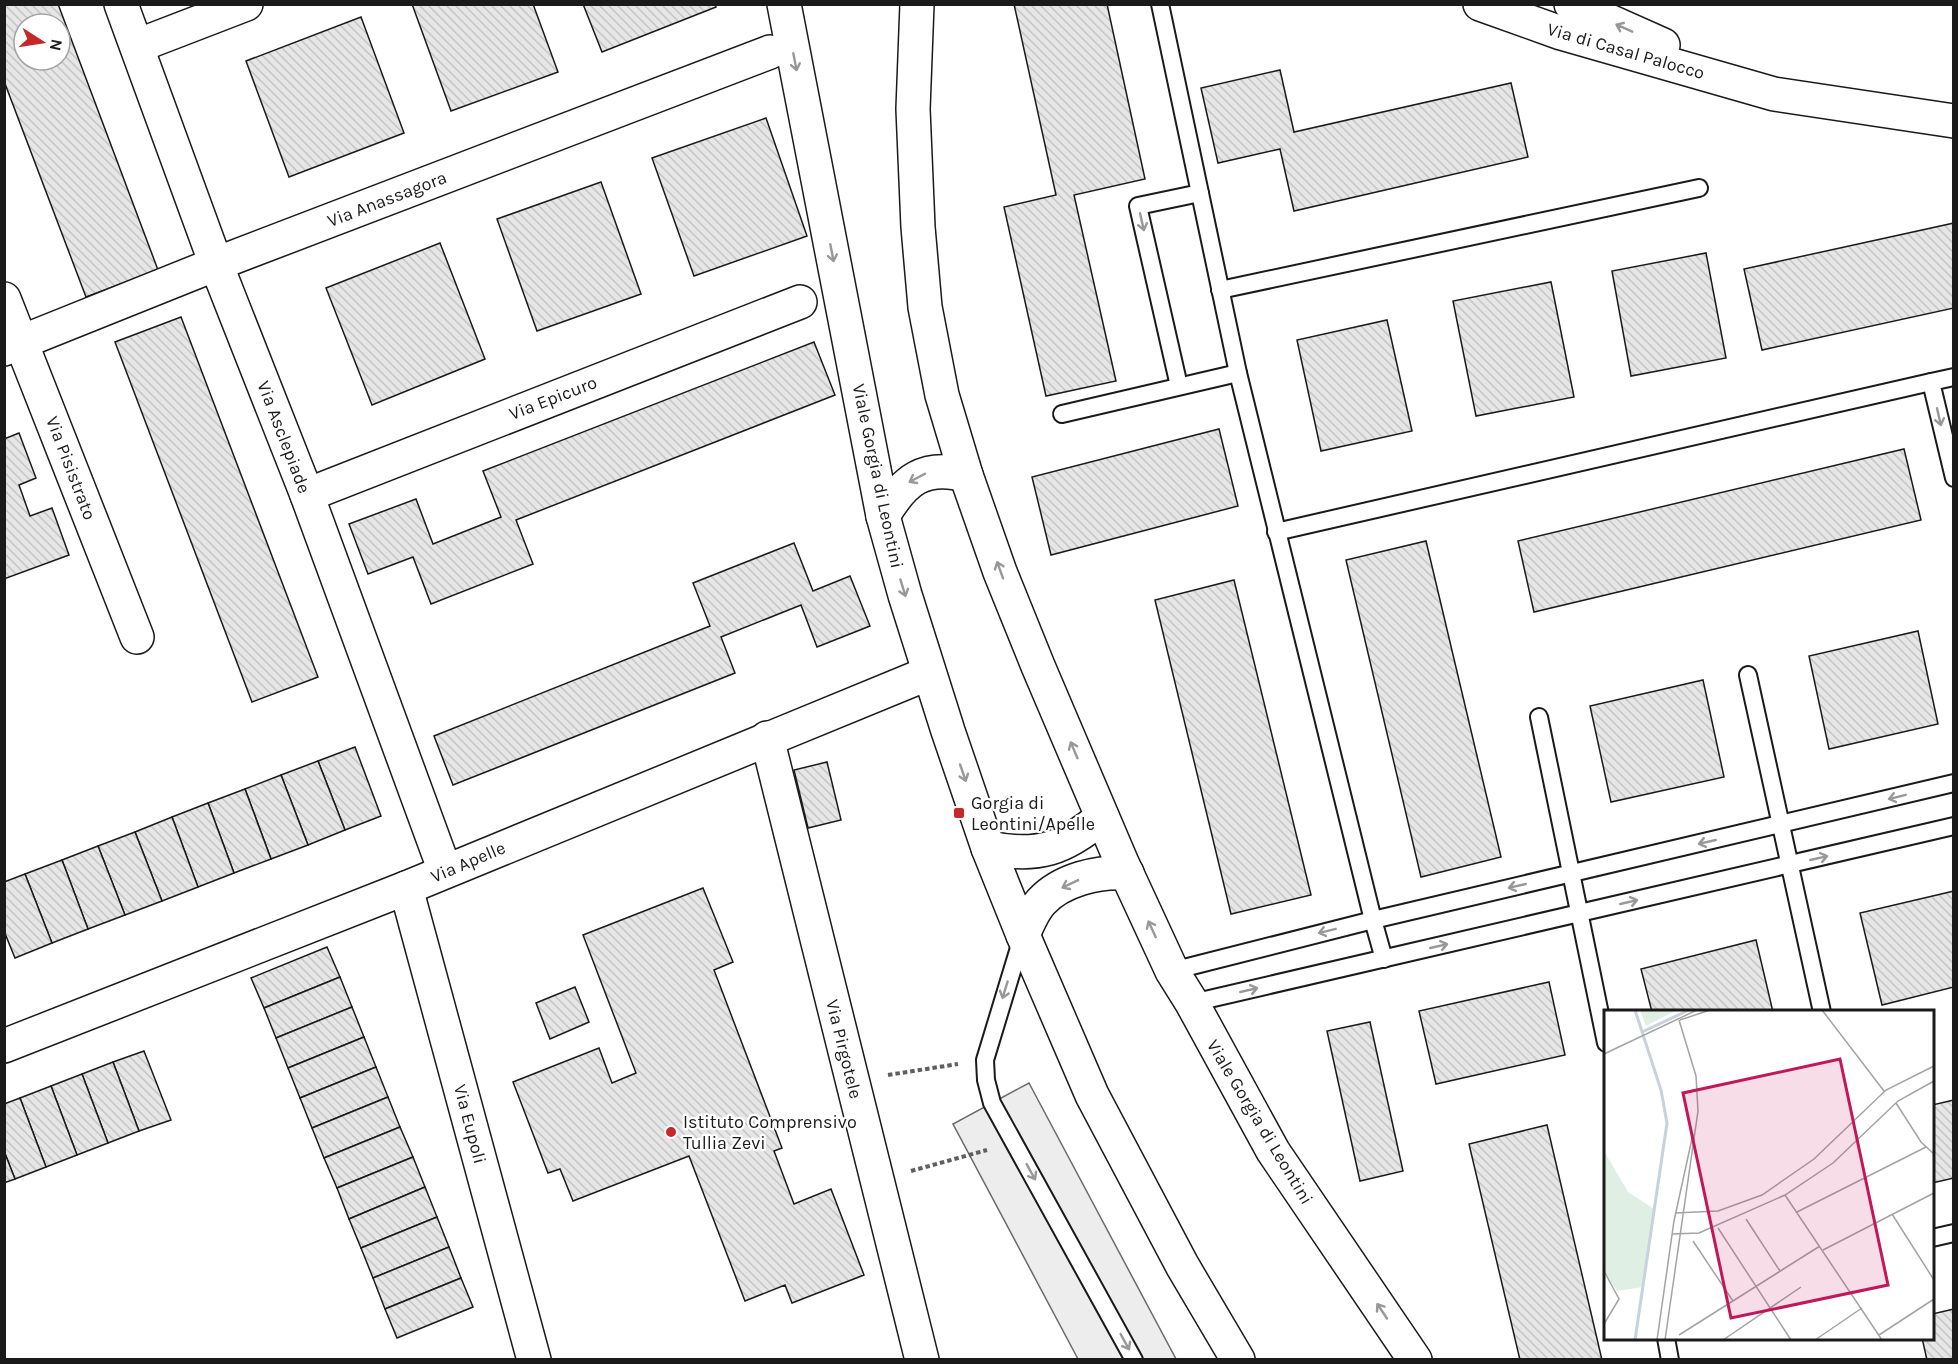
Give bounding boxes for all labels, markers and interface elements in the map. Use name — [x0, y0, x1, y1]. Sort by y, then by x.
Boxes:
north arrow — [12, 12, 72, 72]
street label: Via di Casal Palocco — [1545, 18, 1707, 84]
one-way arrow — [1616, 22, 1634, 33]
text: N — [46, 37, 67, 53]
one-way arrow — [790, 52, 801, 71]
street label: Via Anassagora — [324, 166, 450, 232]
one-way arrow — [1137, 212, 1148, 231]
one-way arrow — [827, 243, 838, 263]
street label: Via Epicuro — [506, 371, 600, 425]
street label: Via Asclepiade — [252, 378, 316, 496]
street label: Viale Gorgia di Leontini — [848, 382, 908, 570]
one-way arrow — [1934, 406, 1945, 426]
street label: Via Pisistrato — [41, 413, 101, 523]
one-way arrow — [909, 472, 926, 484]
one-way arrow — [993, 561, 1004, 580]
one-way arrow — [898, 578, 909, 597]
one-way arrow — [1068, 741, 1079, 760]
one-way arrow — [958, 763, 969, 782]
place label: Gorgia di Leontini/Apelle — [971, 792, 1095, 835]
one-way arrow — [1887, 792, 1906, 804]
marker: Gorgia di Leontini/Apelle — [952, 806, 966, 820]
street label: Via Apelle — [427, 836, 509, 888]
one-way arrow — [1698, 837, 1717, 848]
one-way arrow — [1809, 851, 1828, 863]
one-way arrow — [1062, 878, 1080, 890]
one-way arrow — [1508, 880, 1527, 892]
one-way arrow — [1619, 895, 1638, 907]
one-way arrow — [1146, 920, 1157, 938]
one-way arrow — [1318, 926, 1337, 938]
one-way arrow — [1429, 940, 1448, 951]
one-way arrow — [999, 980, 1010, 999]
one-way arrow — [1239, 984, 1258, 996]
street label: Via Pirgotele — [821, 997, 867, 1101]
inset map — [1604, 1010, 1934, 1340]
street label: Viale Gorgia di Leontini — [1202, 1036, 1318, 1208]
street label: Via Eupoli — [449, 1082, 491, 1166]
place label: Istituto Comprensivo Tullia Zevi — [683, 1111, 857, 1154]
marker: Istituto Comprensivo Tullia Zevi — [664, 1125, 678, 1139]
one-way arrow — [1025, 1163, 1037, 1180]
one-way arrow — [1376, 1304, 1388, 1320]
one-way arrow — [1119, 1333, 1131, 1350]

